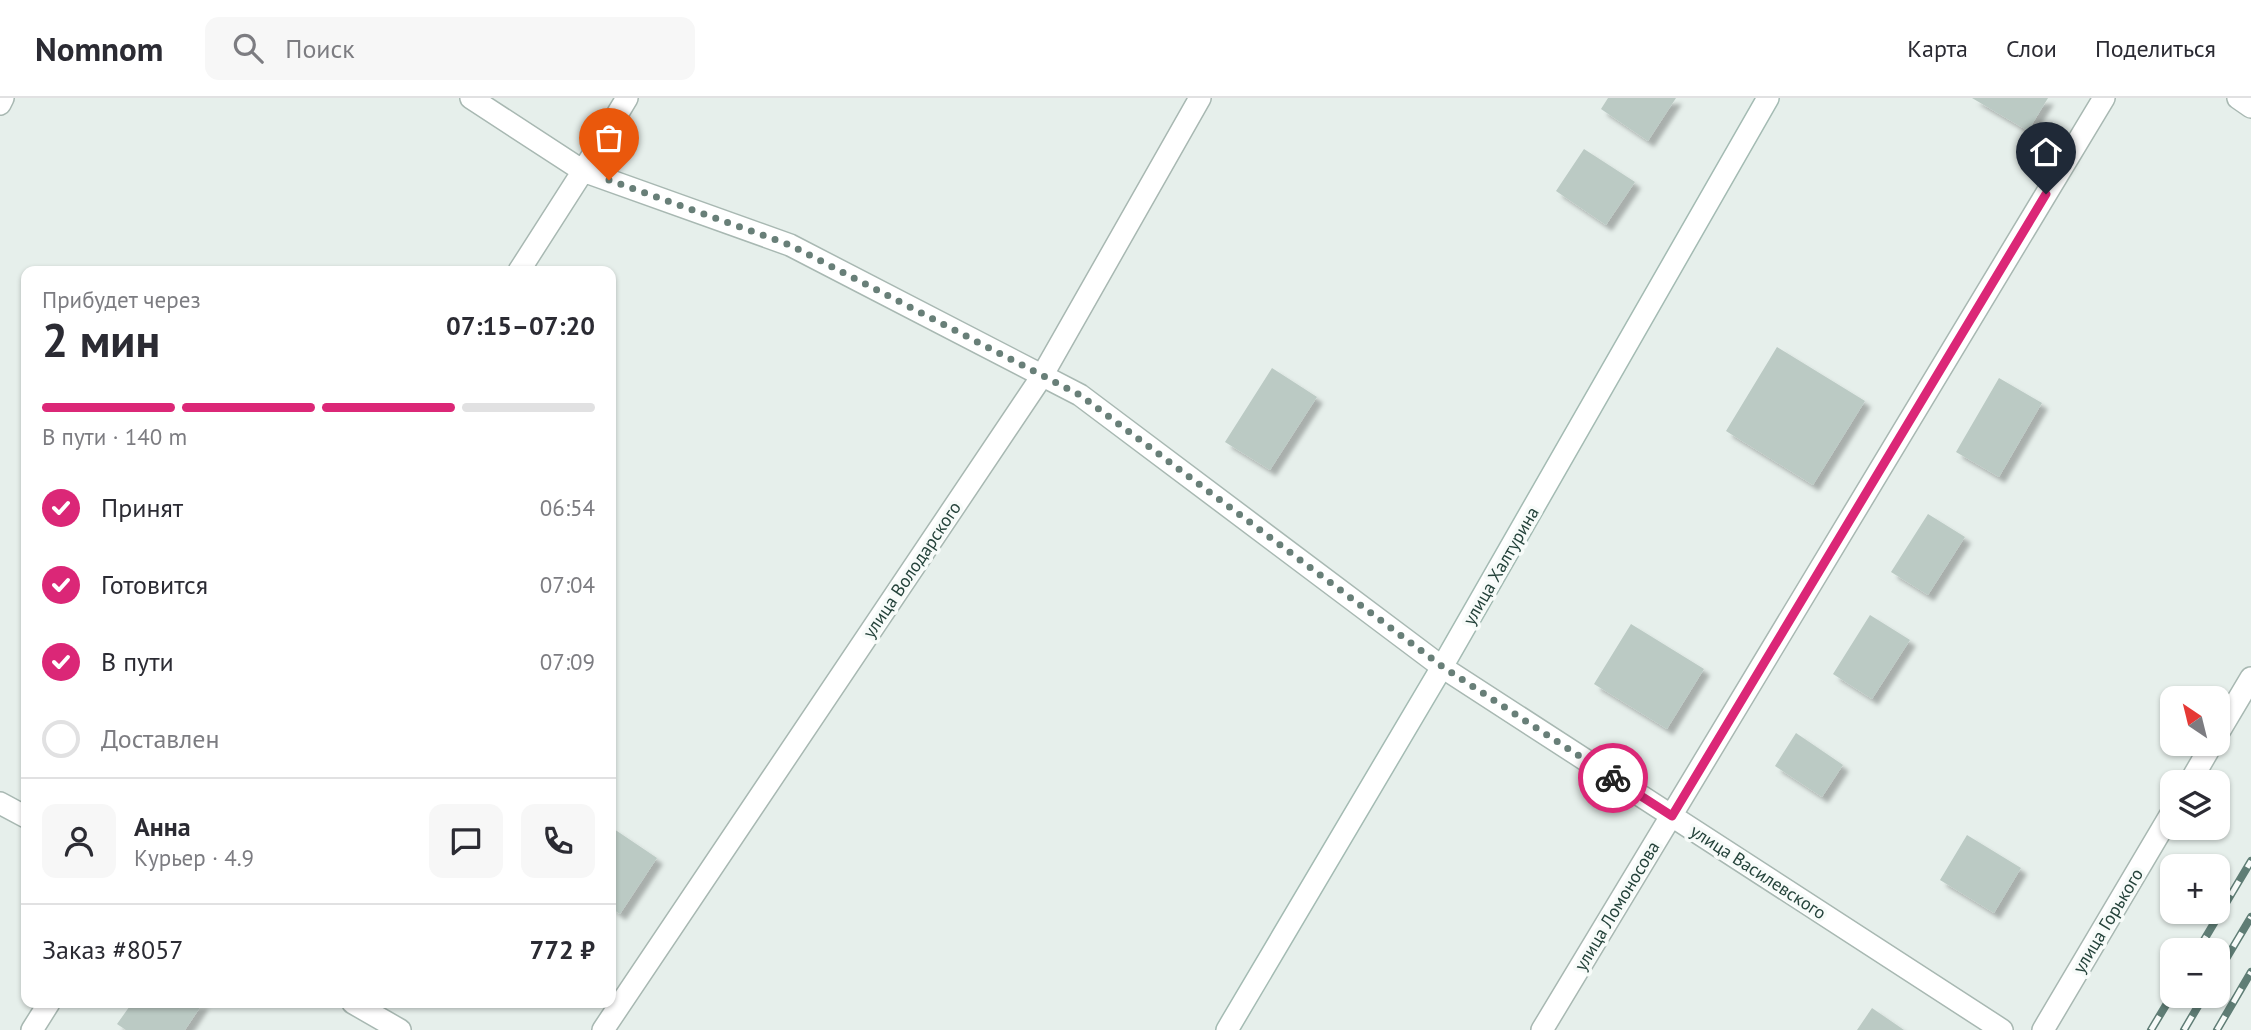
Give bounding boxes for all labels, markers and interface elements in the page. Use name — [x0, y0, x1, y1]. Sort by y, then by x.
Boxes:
search box — [205, 17, 695, 80]
text: Nomnom — [35, 27, 163, 70]
icon: search — [229, 29, 267, 67]
text: Поиск — [285, 32, 355, 65]
text: Карта — [1907, 33, 1968, 64]
text: Слои — [2006, 33, 2057, 64]
text: Поделиться — [2095, 33, 2216, 64]
pin — [579, 108, 639, 180]
icon: bag — [590, 119, 628, 157]
pin — [2016, 122, 2076, 194]
icon: home — [2027, 133, 2065, 171]
text: Прибудет через — [42, 285, 201, 314]
text: 07:15–07:20 — [446, 309, 595, 342]
text: 2 мин — [42, 310, 160, 370]
text: В пути · 140 m — [42, 422, 187, 451]
icon: check — [42, 489, 80, 527]
text: Принят — [101, 491, 183, 524]
text: 06:54 — [540, 493, 595, 522]
street label: улица Володарского — [857, 497, 966, 642]
street label: улица Халтурина — [1457, 502, 1544, 629]
icon: check — [42, 566, 80, 604]
text: Готовится — [101, 568, 208, 601]
text: 07:04 — [540, 570, 595, 599]
icon: check — [42, 643, 80, 681]
text: В пути — [101, 645, 174, 678]
text: 07:09 — [540, 647, 595, 676]
north arrow — [2160, 686, 2230, 756]
map controls — [2160, 686, 2230, 1008]
text: Доставлен — [101, 722, 220, 755]
courier — [1578, 743, 1648, 813]
icon: bike — [1594, 759, 1632, 797]
button: layers — [2160, 770, 2230, 840]
button: person — [42, 804, 116, 878]
button: chat — [429, 804, 503, 878]
button: phone — [521, 804, 595, 878]
text: Анна — [134, 810, 191, 843]
street label: улица Василевского — [1686, 819, 1831, 924]
street label: улица Ломоносова — [1569, 837, 1664, 975]
text: Курьер · 4.9 — [134, 843, 254, 872]
button: + — [2160, 854, 2230, 924]
street label: улица Горького — [2067, 864, 2148, 977]
text: Заказ #8057 — [42, 933, 184, 966]
text: 772 ₽ — [529, 933, 595, 966]
button: − — [2160, 938, 2230, 1008]

